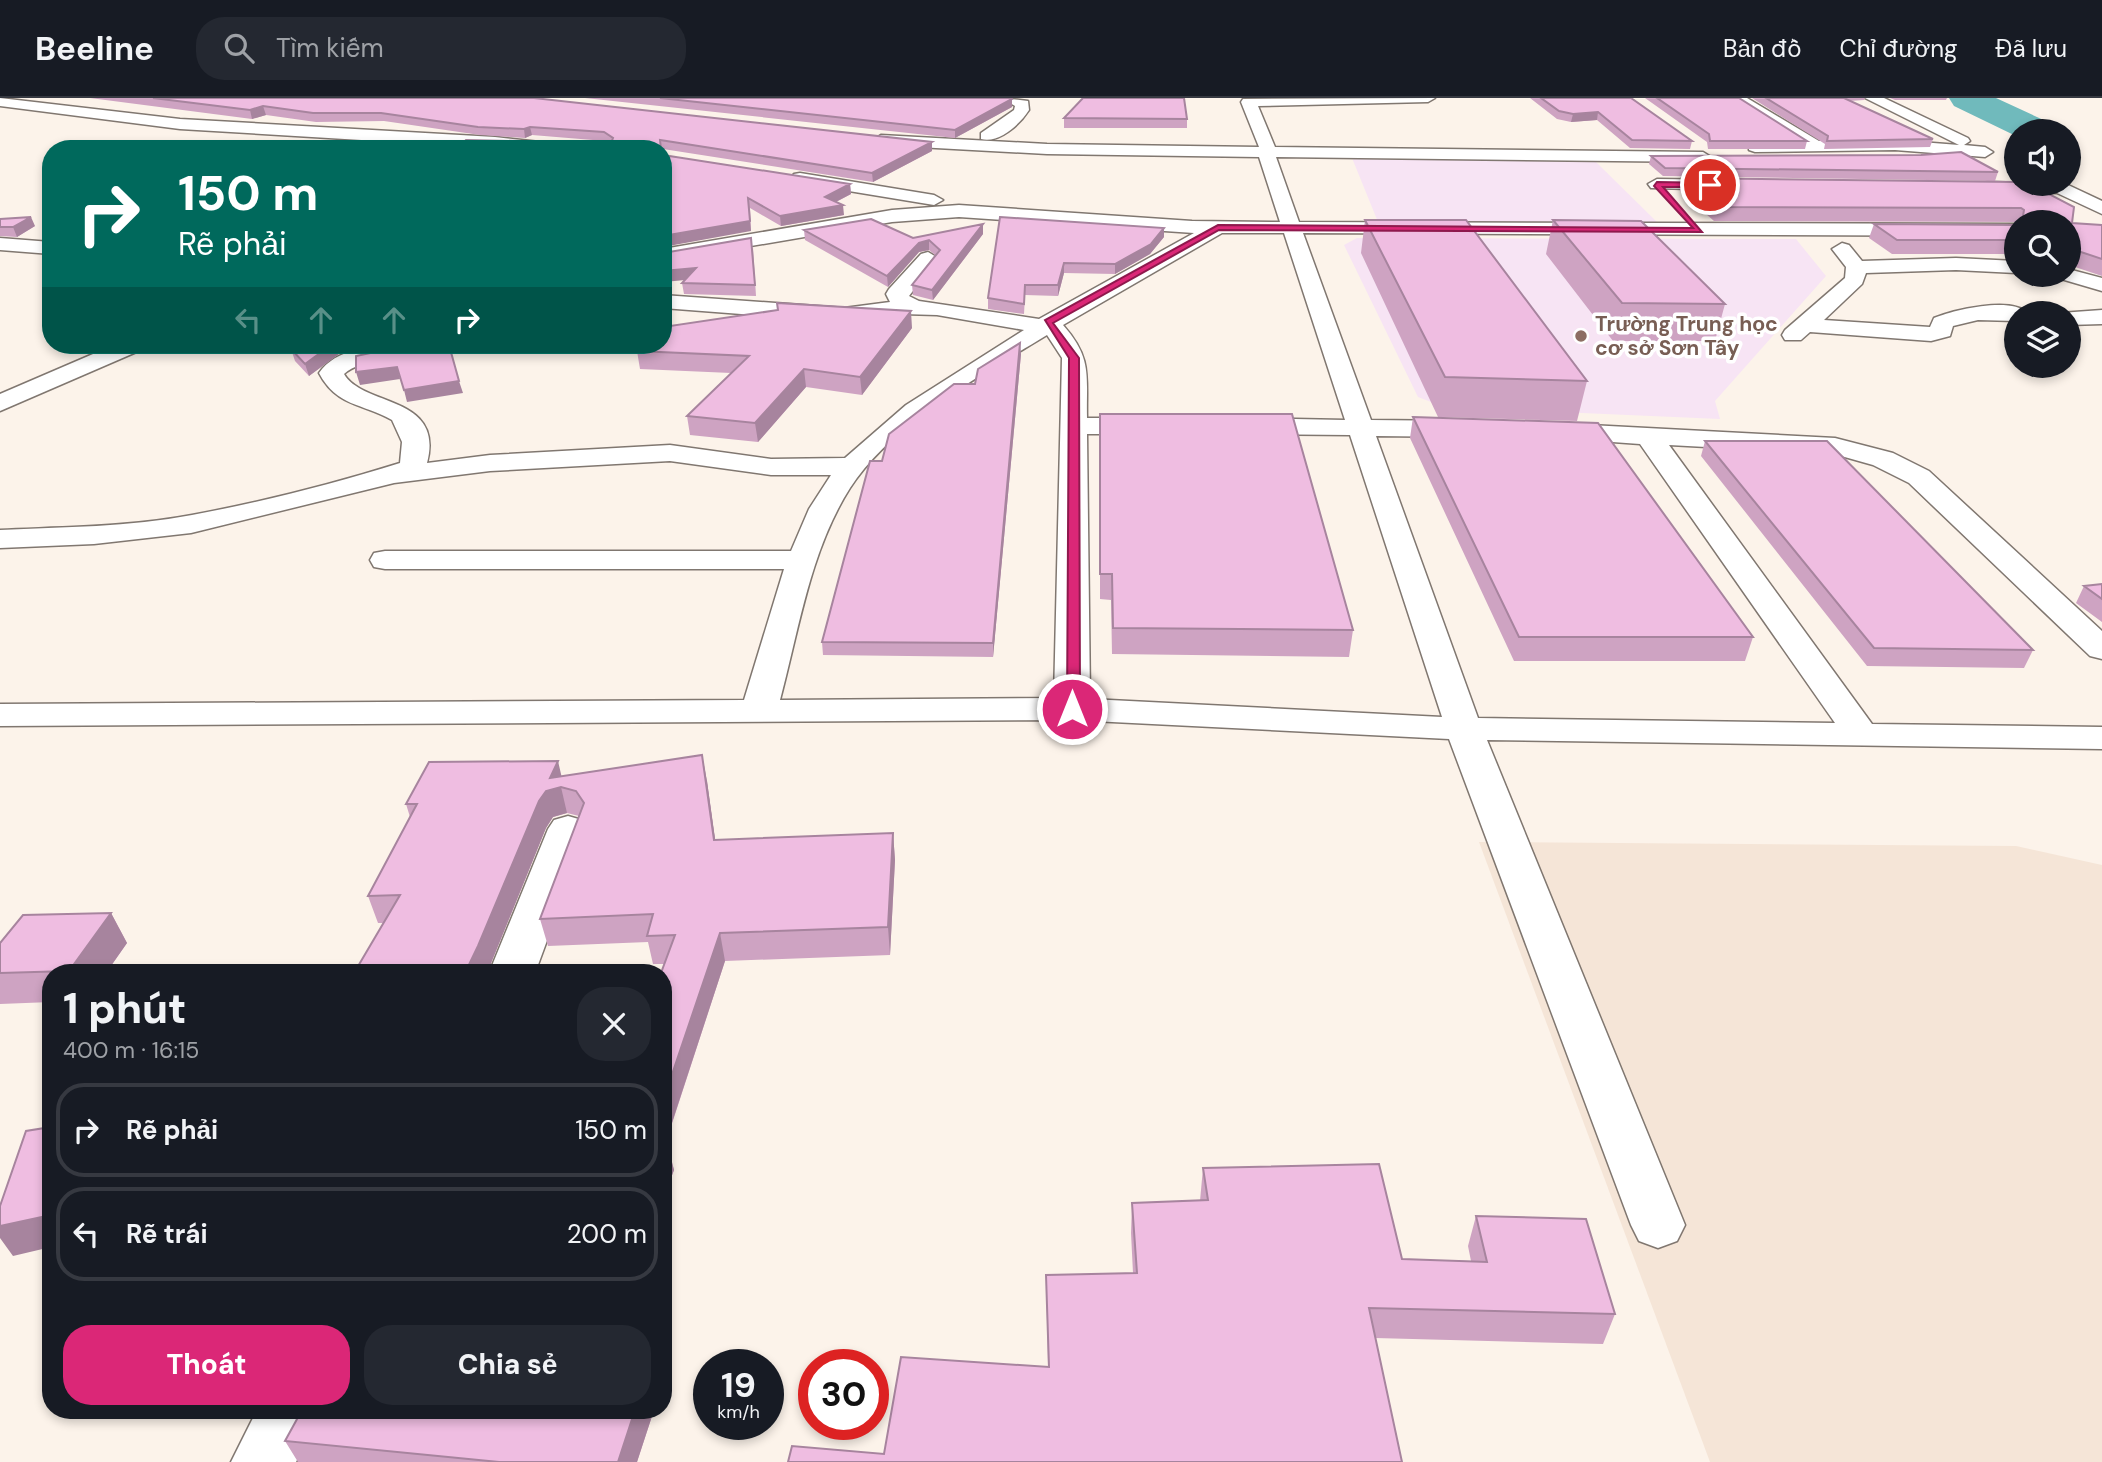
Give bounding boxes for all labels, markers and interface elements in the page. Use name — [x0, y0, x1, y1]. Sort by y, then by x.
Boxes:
search box — [196, 17, 686, 80]
text: Beeline — [35, 27, 154, 70]
icon: search — [220, 29, 258, 67]
text: Tìm kiếm — [276, 31, 384, 65]
text: Bản đồ — [1723, 33, 1801, 64]
text: Chỉ đường — [1839, 33, 1957, 64]
text: Đã lưu — [1995, 33, 2067, 64]
map controls — [2004, 119, 2081, 378]
button: sound — [2004, 119, 2081, 196]
pin — [1680, 155, 1740, 215]
text: 150 m — [178, 161, 318, 225]
icon: arrive — [1691, 166, 1729, 204]
icon: right — [63, 168, 154, 259]
button: search — [2004, 210, 2081, 287]
text: Rẽ phải — [178, 223, 287, 265]
icon: left — [229, 301, 267, 339]
icon: ahead — [302, 301, 340, 339]
icon: ahead — [375, 301, 413, 339]
icon: right — [448, 301, 486, 339]
button: layers — [2004, 301, 2081, 378]
place label: Trường Trung học cơ sở Sơn Tây — [1595, 310, 1778, 362]
marker: Trường Trung học cơ sở Sơn Tây — [1573, 328, 1589, 344]
position arrow — [1035, 672, 1109, 746]
text: 1 phút — [63, 981, 186, 1036]
button: close — [577, 987, 651, 1061]
text: 400 m · 16:15 — [63, 1035, 199, 1065]
icon: right — [67, 1111, 105, 1149]
text: Rẽ phải — [126, 1113, 218, 1147]
text: 150 m — [575, 1113, 647, 1147]
icon: left — [67, 1215, 105, 1253]
text: Rẽ trái — [126, 1217, 208, 1251]
text: 200 m — [567, 1217, 647, 1251]
button: Thoát — [63, 1325, 350, 1405]
button: Chia sẻ — [364, 1325, 651, 1405]
speed limit sign: 30 — [798, 1349, 889, 1440]
text: 19 — [721, 1362, 756, 1408]
text: km/h — [717, 1400, 760, 1424]

